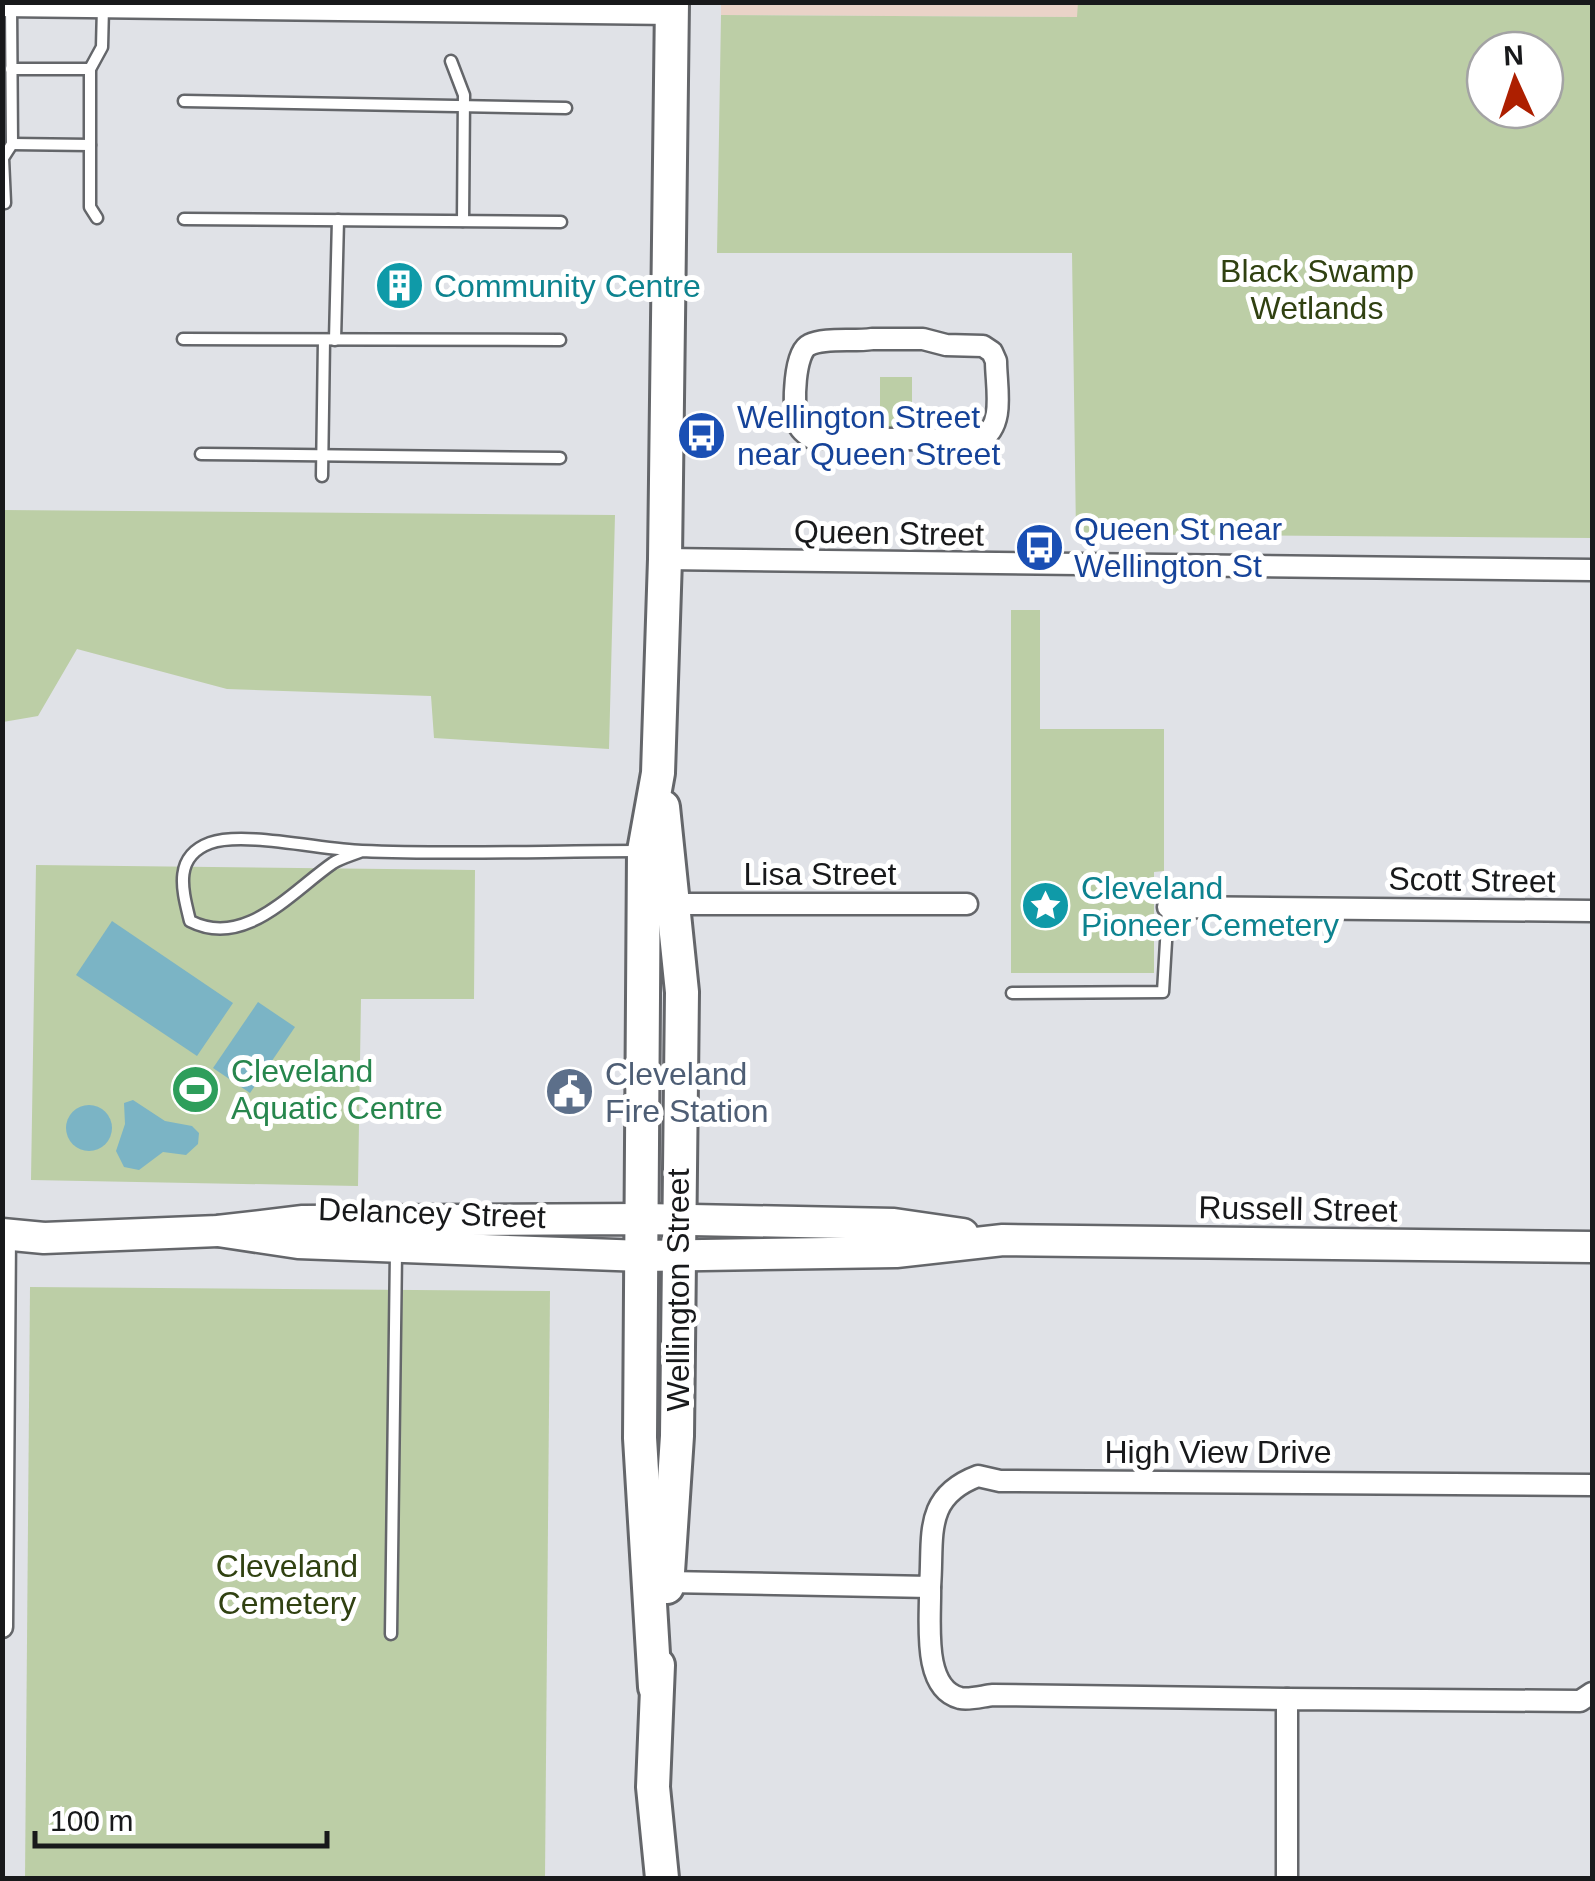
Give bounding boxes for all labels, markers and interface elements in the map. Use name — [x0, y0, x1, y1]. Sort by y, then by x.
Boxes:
north arrow — [1465, 30, 1565, 130]
text: N — [1503, 40, 1525, 72]
park label: Black Swamp Wetlands — [1220, 253, 1414, 326]
building icon: Community Centre — [373, 260, 425, 312]
place label: Community Centre — [434, 268, 701, 304]
place label: Wellington Street near Queen Street — [737, 399, 1000, 472]
bus stop icon: Wellington Street near Queen Street — [676, 409, 728, 461]
place label: Queen St near Wellington St — [1074, 511, 1282, 584]
street label: Queen Street — [794, 513, 985, 553]
bus stop icon: Queen St near Wellington St — [1013, 521, 1065, 573]
street label: Lisa Street — [744, 856, 897, 892]
street label: Scott Street — [1388, 861, 1556, 899]
place label: Cleveland Pioneer Cemetery — [1081, 870, 1339, 943]
place icon: Cleveland Pioneer Cemetery — [1020, 880, 1072, 932]
place label: Cleveland Aquatic Centre — [231, 1053, 443, 1126]
place label: Cleveland Fire Station — [605, 1056, 769, 1129]
sports icon: Cleveland Aquatic Centre — [170, 1063, 222, 1115]
public building icon: Cleveland Fire Station — [544, 1066, 596, 1118]
street label: Wellington Street — [660, 1168, 696, 1412]
street label: Russell Street — [1198, 1189, 1398, 1229]
street label: Delancey Street — [318, 1191, 547, 1235]
street label: High View Drive — [1104, 1434, 1332, 1470]
park label: Cleveland Cemetery — [216, 1548, 358, 1621]
scale bar — [35, 1786, 328, 1848]
text: 100 m — [50, 1804, 133, 1837]

